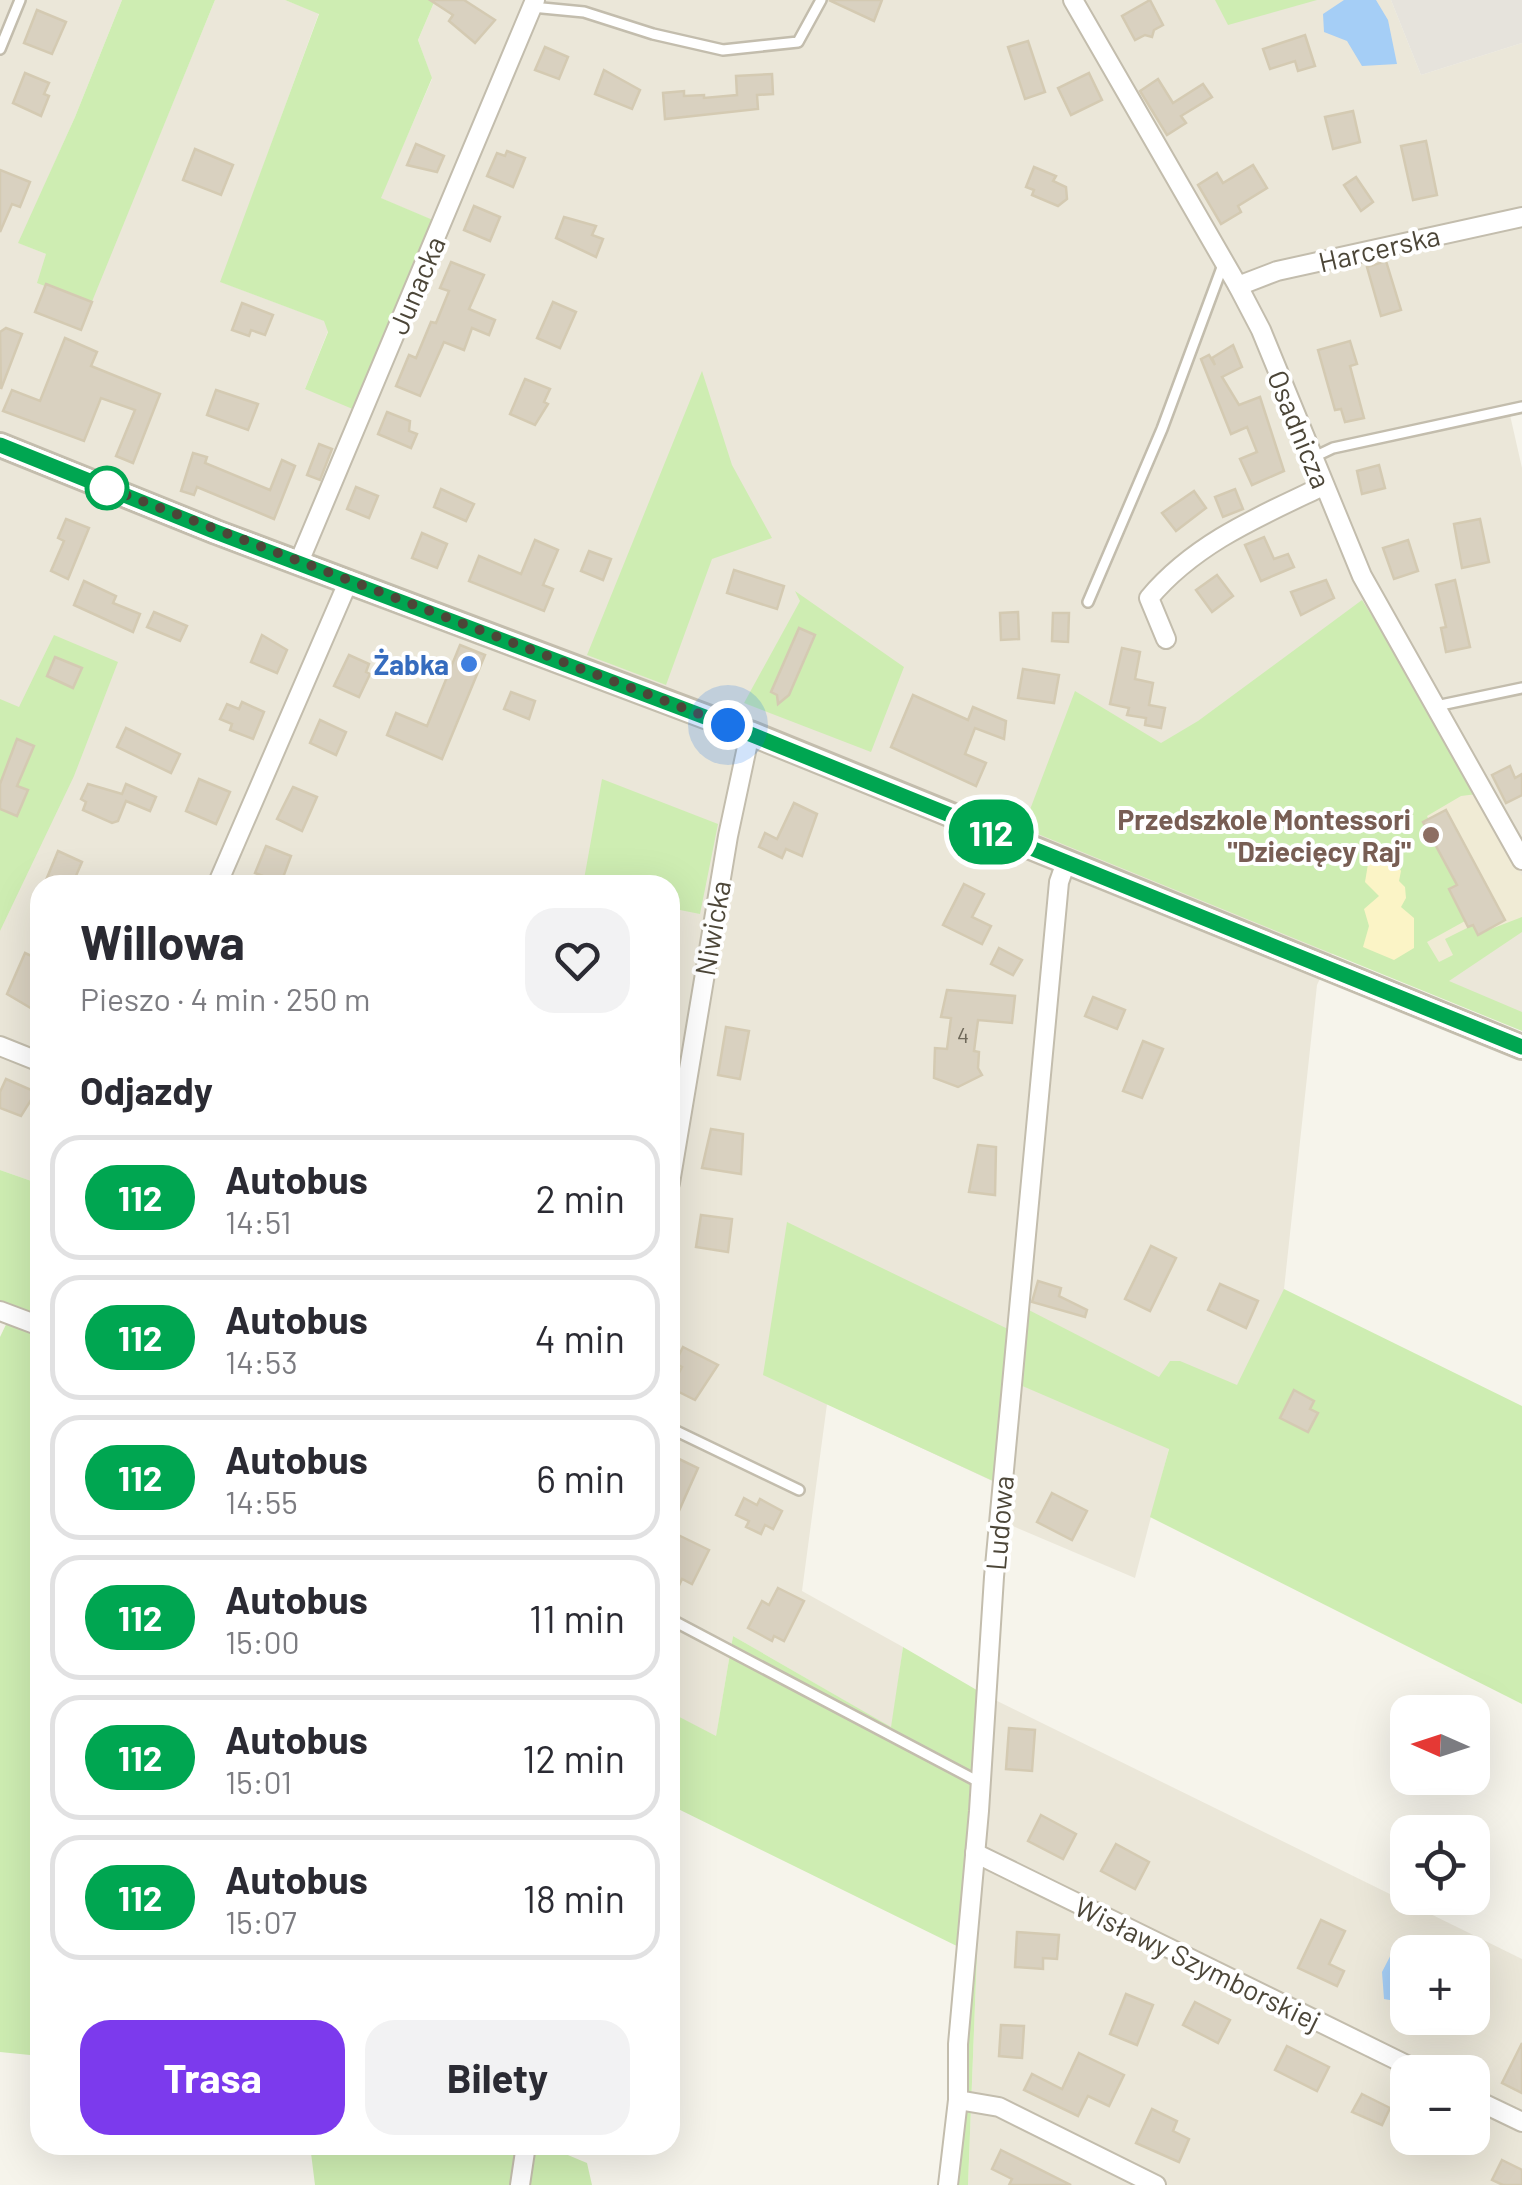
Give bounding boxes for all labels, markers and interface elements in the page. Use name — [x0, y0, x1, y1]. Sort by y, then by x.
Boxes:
street label: Harcerska — [1315, 218, 1443, 278]
street label: Junacka — [380, 231, 452, 339]
street label: Osadnicza — [1261, 365, 1339, 493]
unlabelled marker — [86, 467, 128, 509]
place label: Żabka — [374, 647, 449, 681]
marker: Żabka — [458, 653, 480, 675]
your location — [703, 700, 753, 750]
line badge: 112 — [934, 800, 1048, 864]
place label: Przedszkole Montessori "Dziecięcy Raj" — [1118, 802, 1411, 868]
text: 112 — [969, 811, 1013, 853]
marker: Przedszkole Montessori "Dziecięcy Raj" — [1420, 824, 1442, 846]
street label: Niwicka — [687, 878, 737, 978]
button: heart — [525, 908, 630, 1013]
text: Willowa — [80, 912, 245, 970]
text: Pieszo · 4 min · 250 m — [80, 979, 370, 1017]
house number: 4 — [957, 1021, 969, 1047]
text: Odjazdy — [80, 1067, 213, 1113]
text: Autobus — [225, 1156, 368, 1202]
text: 2 min — [535, 1175, 625, 1221]
text: 112 — [118, 1176, 162, 1218]
text: 14:51 — [225, 1202, 291, 1240]
text: Autobus — [225, 1296, 368, 1342]
text: 4 min — [535, 1315, 625, 1361]
text: 112 — [118, 1316, 162, 1358]
text: 14:53 — [225, 1342, 298, 1380]
text: Autobus — [225, 1436, 368, 1482]
text: 6 min — [536, 1455, 625, 1501]
text: 112 — [118, 1456, 162, 1498]
street label: Ludowa — [978, 1474, 1020, 1572]
text: 14:55 — [225, 1482, 298, 1520]
text: Autobus — [225, 1576, 368, 1622]
text: 11 min — [529, 1595, 625, 1641]
text: 112 — [118, 1596, 162, 1638]
text: 15:00 — [225, 1622, 300, 1660]
north arrow — [1390, 1695, 1490, 1795]
map controls — [1390, 1695, 1490, 2155]
text: Autobus — [225, 1716, 368, 1762]
text: 12 min — [522, 1735, 625, 1781]
text: 112 — [118, 1736, 162, 1778]
text: 15:01 — [225, 1762, 292, 1800]
button: locate — [1390, 1815, 1490, 1915]
text: Autobus — [225, 1856, 368, 1902]
text: 18 min — [523, 1875, 625, 1921]
text: 112 — [118, 1876, 162, 1918]
street label: Wisławy Szymborskiej — [1070, 1889, 1326, 2037]
text: 15:07 — [225, 1902, 297, 1940]
button: + — [1390, 1935, 1490, 2035]
button: Trasa — [80, 2020, 345, 2135]
button: Bilety — [365, 2020, 630, 2135]
button: − — [1390, 2055, 1490, 2155]

